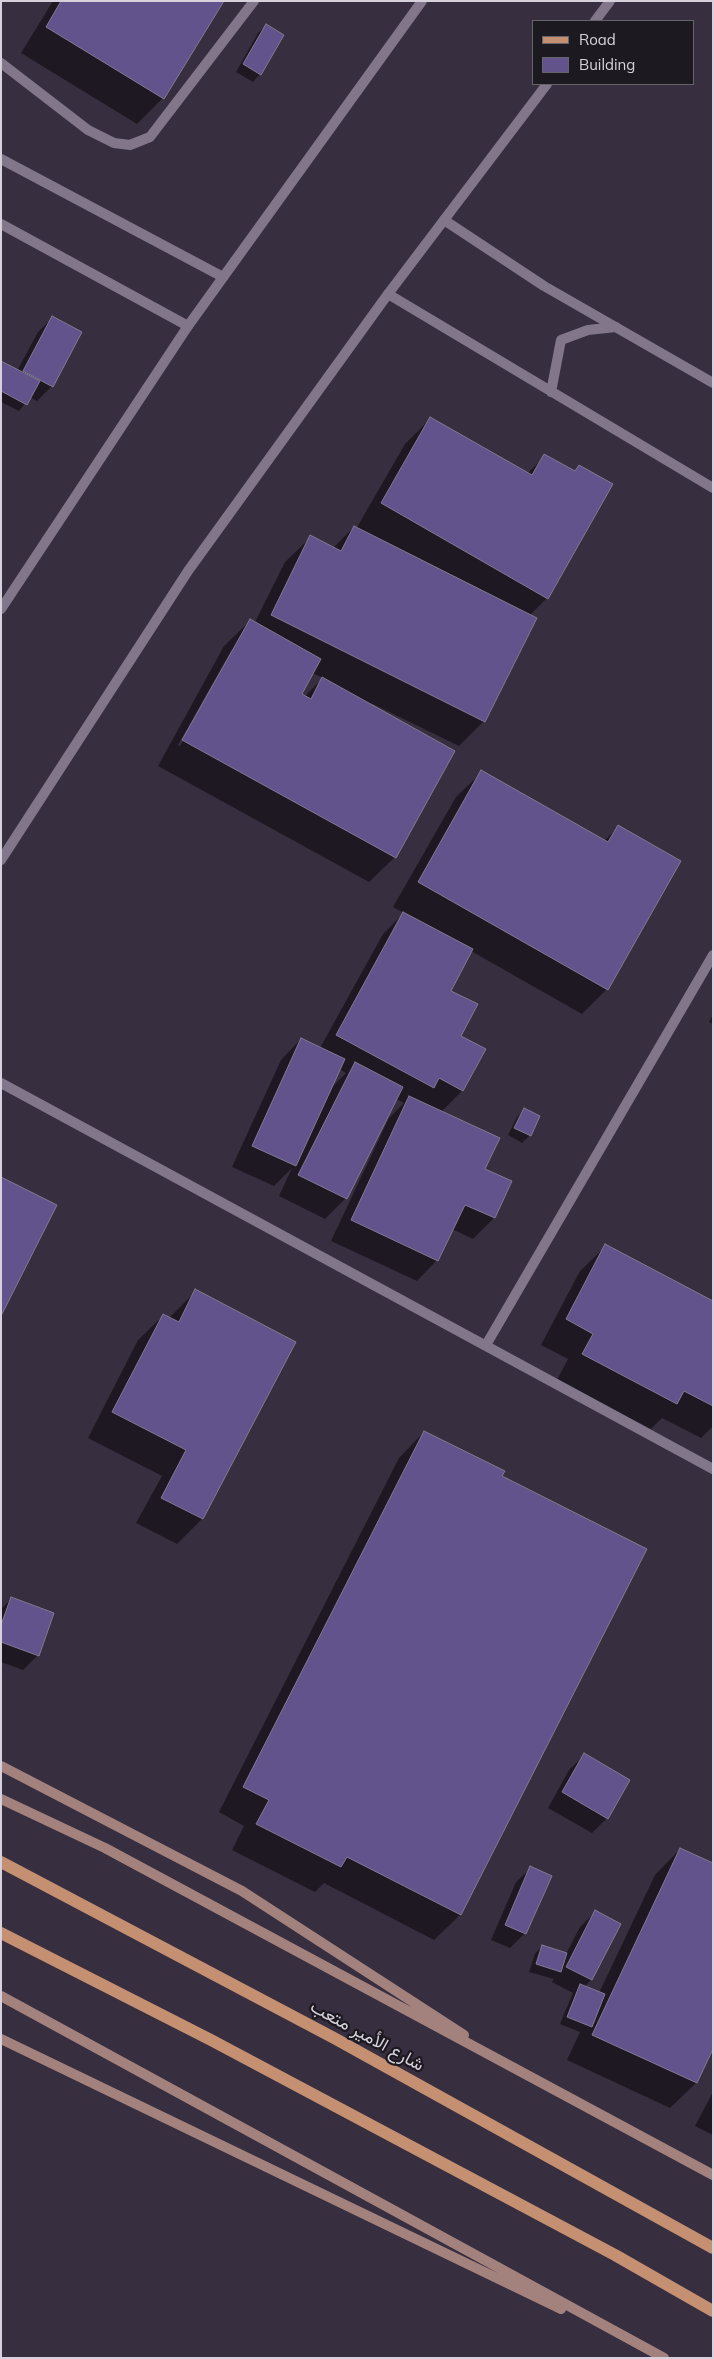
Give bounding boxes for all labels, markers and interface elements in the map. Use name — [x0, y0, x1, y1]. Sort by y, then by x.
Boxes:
legend — [532, 20, 694, 85]
text: Road — [579, 30, 616, 49]
text: Building — [579, 55, 635, 74]
street label: شارع الأمير متعب — [306, 1996, 428, 2076]

